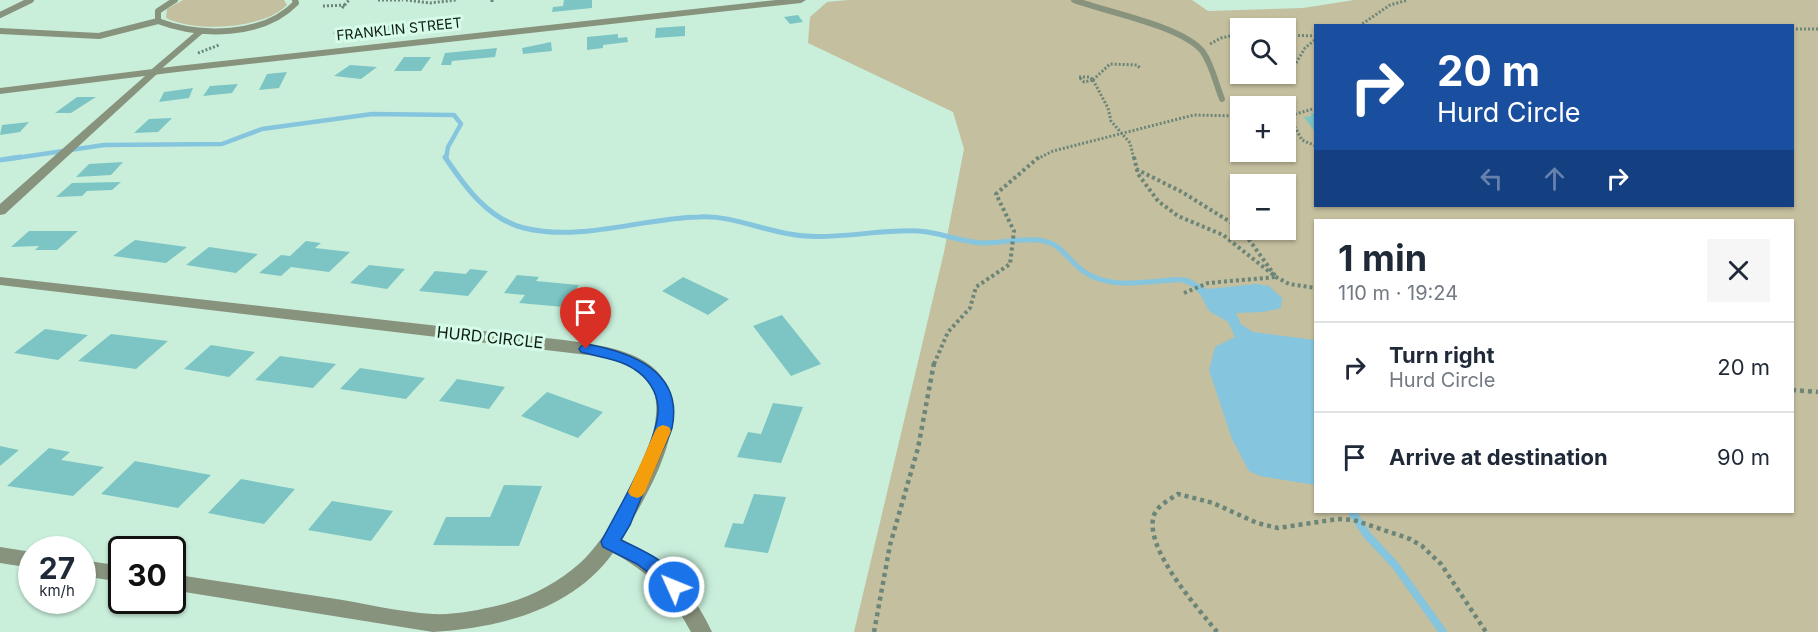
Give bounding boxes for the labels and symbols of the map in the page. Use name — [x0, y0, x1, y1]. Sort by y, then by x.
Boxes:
street label: FRANKLIN STREET — [335, 13, 462, 44]
pin — [560, 287, 611, 349]
street label: HURD CIRCLE — [436, 321, 544, 353]
speed limit sign: 30 — [108, 536, 186, 614]
position arrow — [642, 555, 706, 619]

